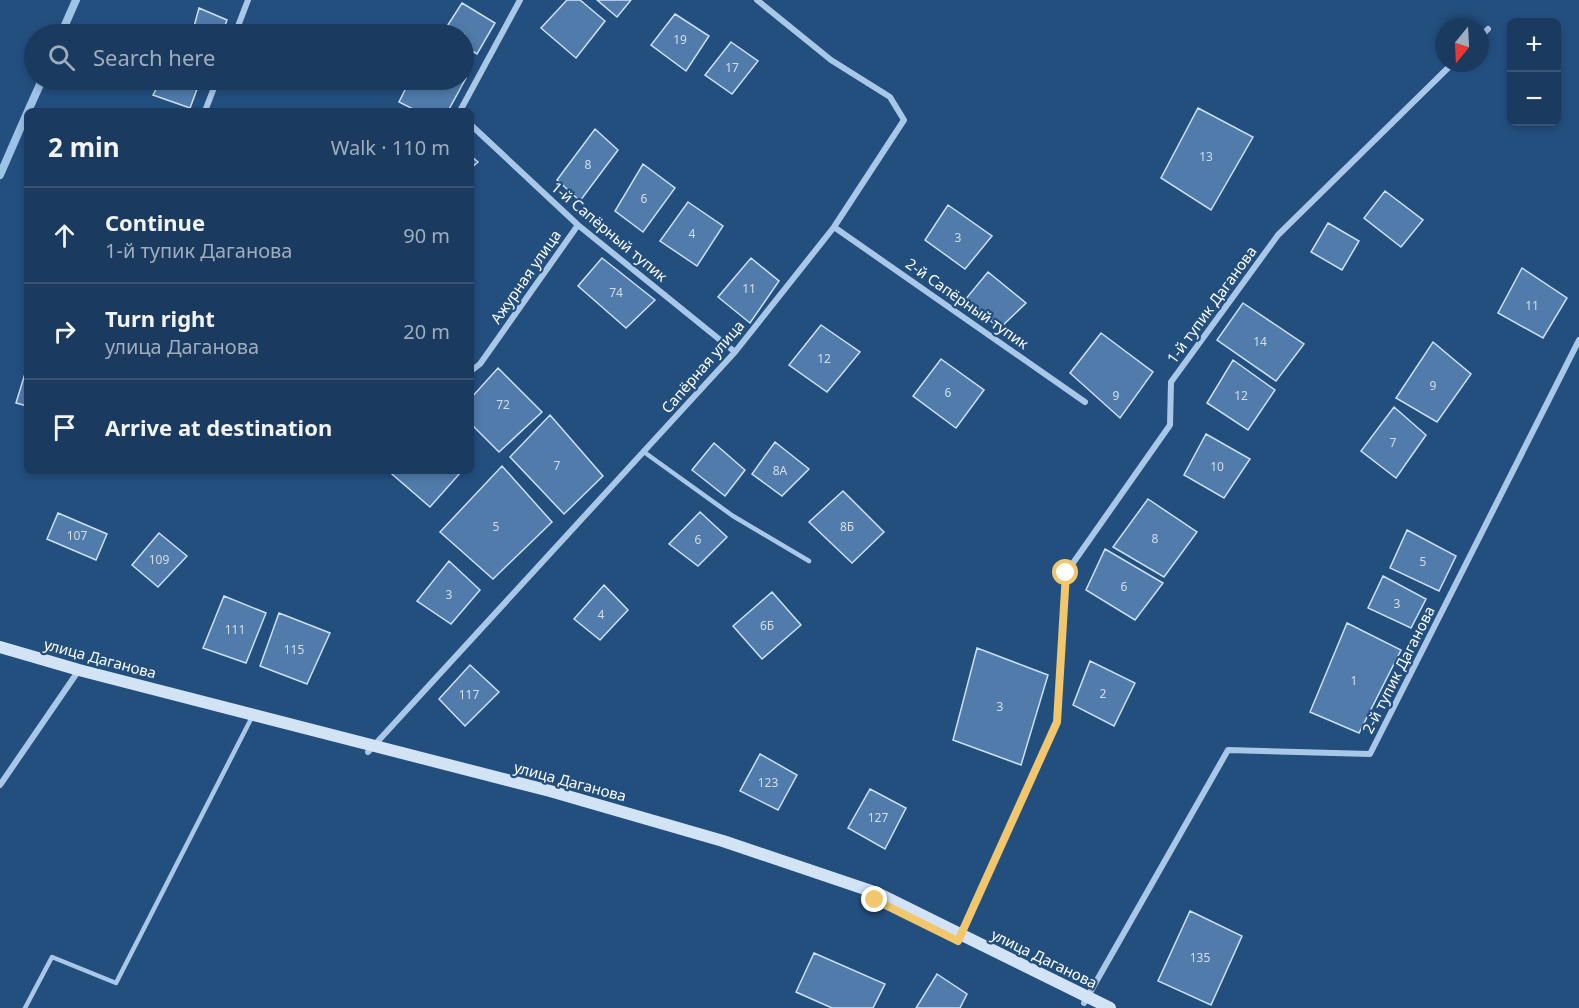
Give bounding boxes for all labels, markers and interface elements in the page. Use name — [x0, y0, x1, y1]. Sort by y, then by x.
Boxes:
north arrow — [1435, 18, 1489, 72]
map controls — [1507, 18, 1561, 126]
button: + — [1507, 18, 1561, 72]
search box — [24, 24, 474, 90]
house number: 19 — [673, 31, 687, 48]
icon: search — [45, 41, 78, 74]
text: Search here — [93, 42, 215, 72]
house number: 17 — [725, 59, 739, 76]
button: − — [1507, 72, 1561, 126]
text: 2 min — [48, 129, 120, 165]
text: Walk · 110 m — [331, 134, 450, 161]
house number: 13 — [1199, 148, 1213, 165]
house number: 8 — [585, 156, 592, 173]
street label: 1-й Сапёрный тупик — [547, 177, 672, 286]
house number: 6 — [641, 190, 648, 207]
text: Continue — [105, 207, 205, 237]
icon: ahead — [48, 219, 81, 252]
text: 90 m — [403, 222, 450, 249]
street label: Ажурная улица — [485, 225, 565, 327]
house number: 4 — [689, 225, 696, 242]
house number: 3 — [955, 229, 962, 246]
text: 1-й тупик Даганова — [105, 237, 292, 264]
street label: 1-й тупик Даганова — [1162, 242, 1261, 367]
street label: 2-й Сапёрный тупик — [902, 253, 1033, 353]
house number: 11 — [742, 280, 756, 297]
house number: 74 — [609, 284, 623, 301]
house number: 11 — [1525, 297, 1539, 314]
text: Turn right — [105, 303, 215, 333]
icon: right — [48, 315, 81, 348]
street label: Сапёрная улица — [656, 316, 748, 417]
text: 20 m — [403, 318, 450, 345]
text: улица Даганова — [105, 333, 259, 360]
house number: 14 — [1253, 333, 1267, 350]
house number: 12 — [817, 350, 831, 367]
house number: 9 — [1430, 377, 1437, 394]
house number: 6 — [945, 384, 952, 401]
house number: 9 — [1113, 387, 1120, 404]
house number: 12 — [1234, 387, 1248, 404]
house number: 72 — [496, 396, 510, 413]
icon: arrive — [48, 411, 81, 444]
text: Arrive at destination — [105, 412, 332, 442]
house number: 7 — [1390, 434, 1397, 451]
house number: 7 — [554, 457, 561, 474]
house number: 10 — [1210, 458, 1224, 475]
house number: 8А — [773, 462, 788, 479]
house number: 5 — [493, 518, 500, 535]
house number: 8Б — [840, 518, 854, 535]
house number: 107 — [67, 527, 87, 544]
house number: 8 — [1152, 530, 1159, 547]
house number: 6 — [695, 531, 702, 548]
house number: 109 — [149, 551, 169, 568]
house number: 5 — [1420, 553, 1427, 570]
route start — [1052, 559, 1078, 585]
house number: 6 — [1121, 578, 1128, 595]
house number: 3 — [446, 586, 453, 603]
house number: 3 — [1394, 595, 1401, 612]
street label: 2-й тупик Даганова — [1357, 602, 1439, 737]
house number: 4 — [598, 606, 605, 623]
house number: 6Б — [760, 617, 774, 634]
house number: 111 — [225, 621, 245, 638]
street label: улица Даганова — [42, 633, 159, 683]
house number: 115 — [284, 641, 304, 658]
house number: 1 — [1351, 672, 1357, 689]
house number: 2 — [1100, 685, 1107, 702]
house number: 117 — [459, 686, 479, 703]
house number: 3 — [997, 698, 1004, 715]
street label: улица Даганова — [512, 756, 629, 806]
house number: 123 — [758, 774, 778, 791]
house number: 127 — [868, 809, 888, 826]
route end — [861, 886, 887, 912]
street label: улица Даганова — [988, 924, 1101, 992]
house number: 135 — [1190, 949, 1210, 966]

